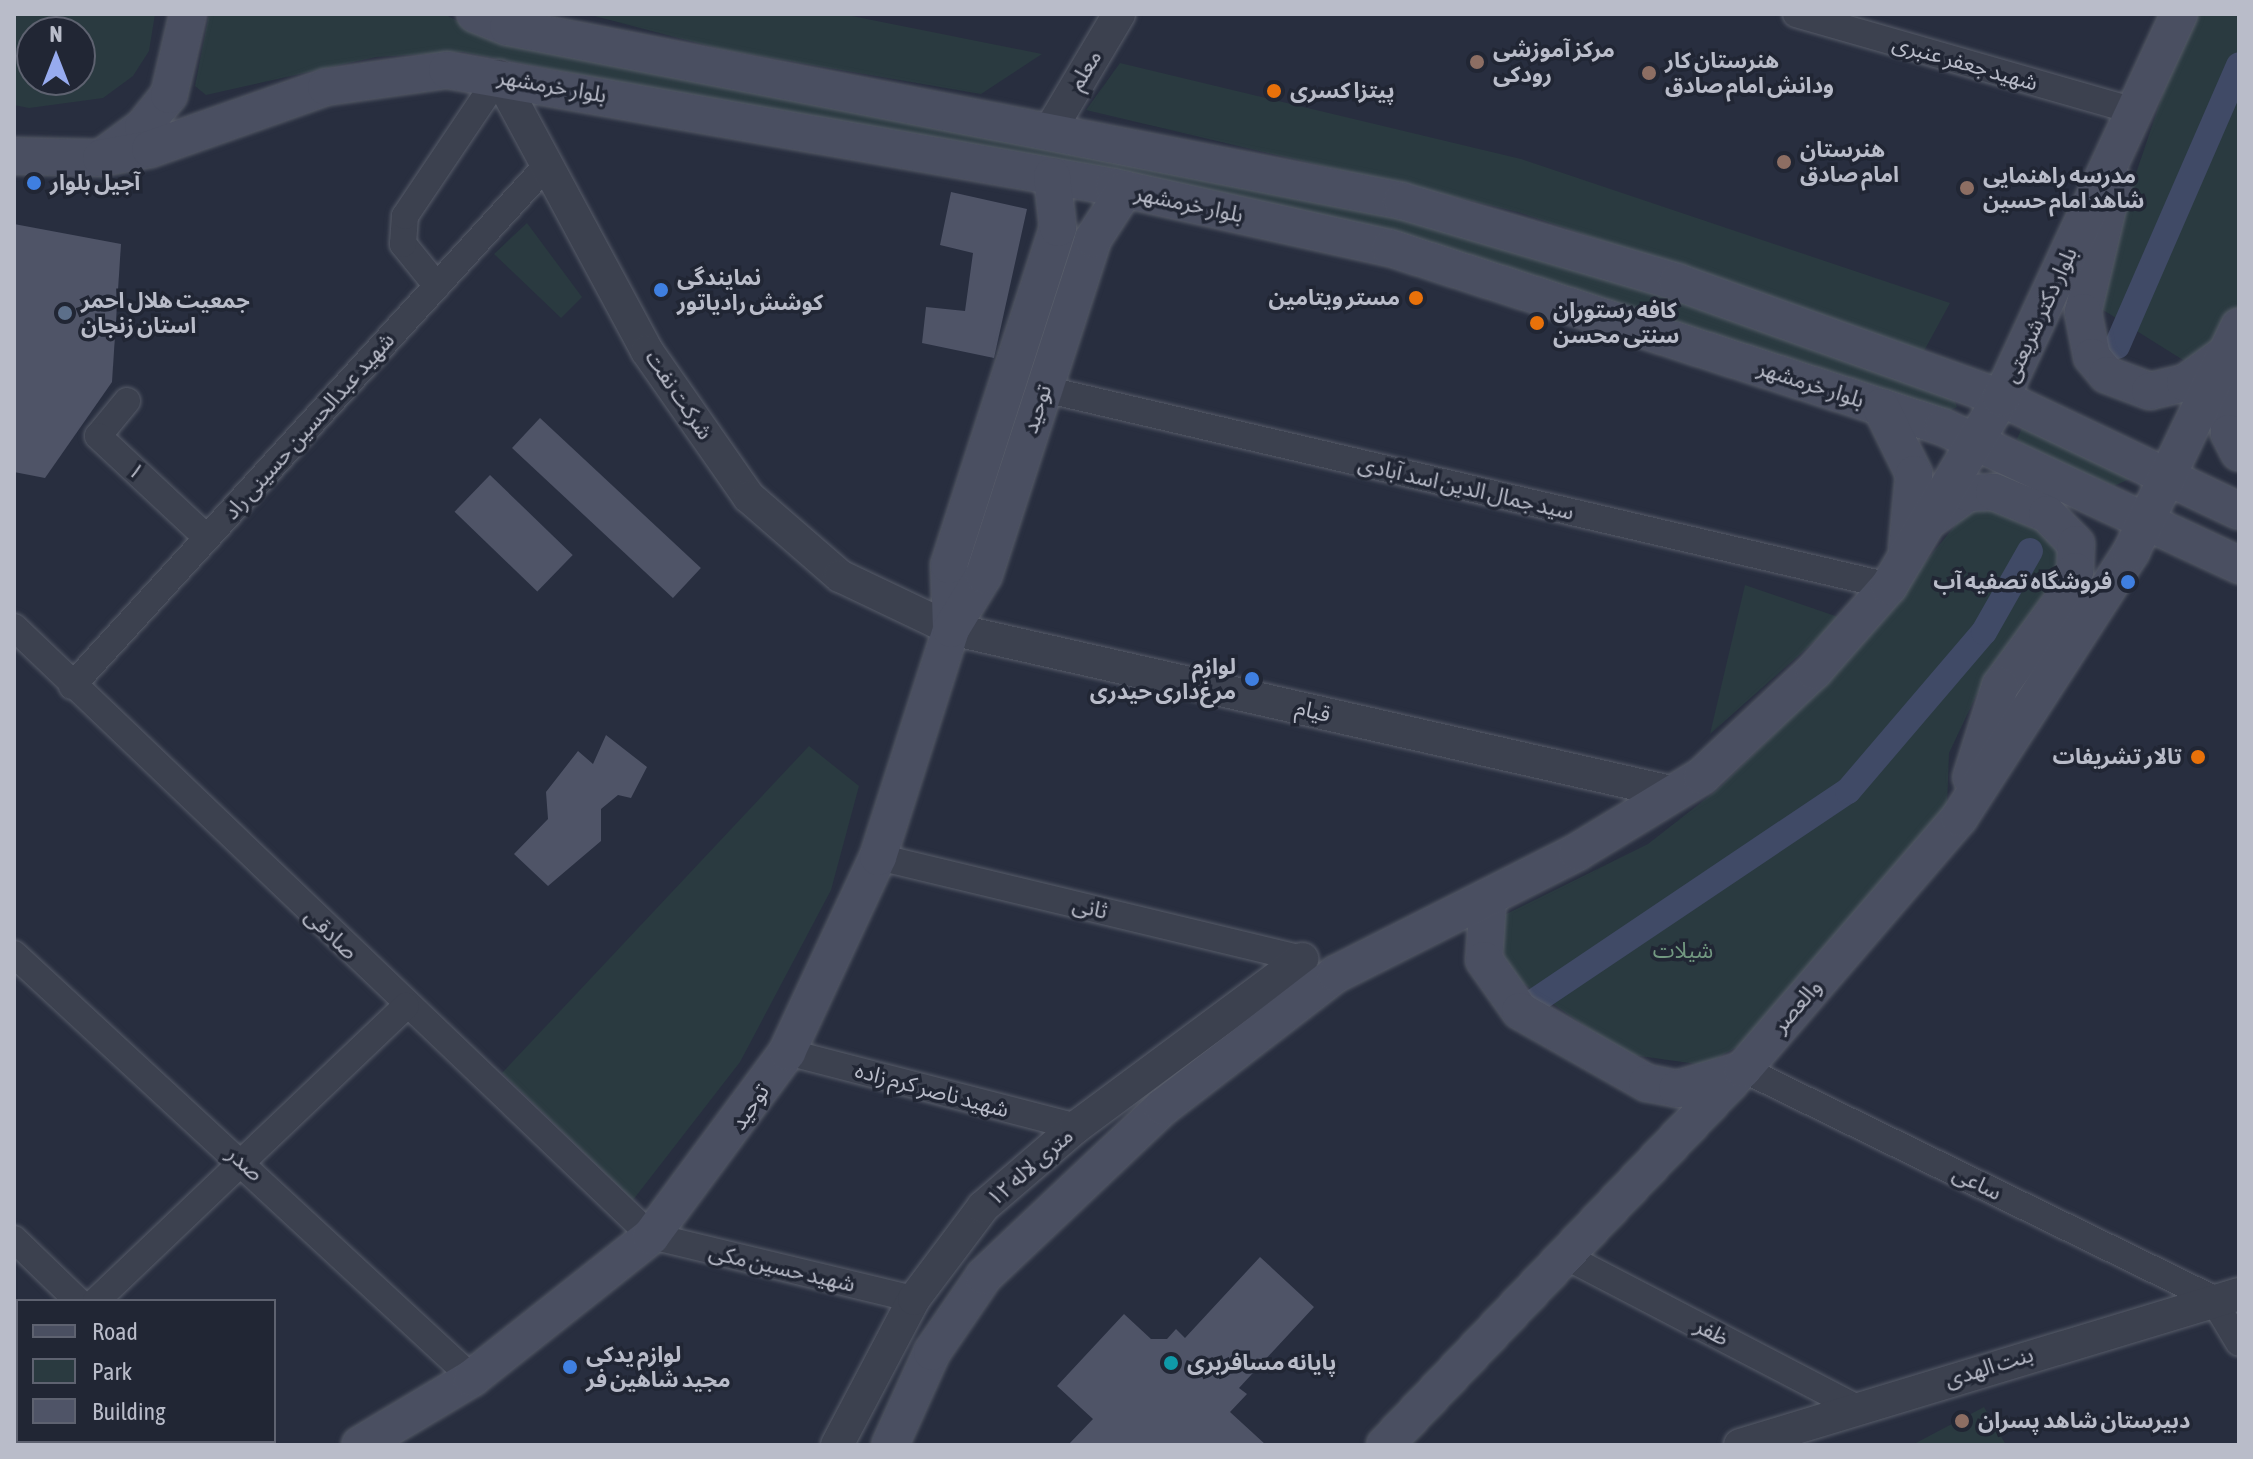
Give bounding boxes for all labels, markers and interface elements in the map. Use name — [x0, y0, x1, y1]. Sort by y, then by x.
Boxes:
north arrow — [16, 16, 96, 96]
text: N — [50, 21, 62, 47]
street label: شهید جعفر عنبری — [1889, 30, 2041, 96]
place label: مرکز آموزشی رودکی — [1493, 36, 1615, 88]
street label: معلم — [1063, 45, 1107, 95]
place label: هنرستان کار ودانش امام صادق — [1665, 47, 1834, 98]
marker: مرکز آموزشی رودکی — [1468, 53, 1486, 71]
street label: بلوار خرمشهر — [495, 63, 609, 109]
marker: هنرستان کار ودانش امام صادق — [1640, 64, 1658, 82]
place label: پیتزا کسری — [1290, 78, 1395, 104]
marker: پیتزا کسری — [1265, 82, 1283, 100]
place label: هنرستان امام صادق — [1800, 136, 1899, 188]
marker: هنرستان امام صادق — [1775, 153, 1793, 171]
place label: مدرسه راهنمایی شاهد امام حسین — [1983, 162, 2144, 214]
place label: آجیل بلوار — [50, 170, 140, 196]
marker: آجیل بلوار — [25, 174, 43, 192]
marker: مدرسه راهنمایی شاهد امام حسین — [1958, 179, 1976, 197]
street label: بلوار خرمشهر — [1132, 180, 1246, 228]
street label: بلوار دکتر شریعتی — [1997, 243, 2083, 387]
place label: نمایندگی کوشش رادیاتور — [677, 264, 823, 316]
marker: نمایندگی کوشش رادیاتور — [652, 281, 670, 299]
place label: مستر ویتامین — [1269, 285, 1400, 311]
place label: جمعیت هلال احمر استان زنجان — [81, 287, 250, 338]
marker: مستر ویتامین — [1407, 289, 1425, 307]
place label: کافه رستوران سنتی محسن — [1553, 297, 1679, 348]
marker: جمعیت هلال احمر استان زنجان — [56, 304, 74, 322]
marker: کافه رستوران سنتی محسن — [1528, 314, 1546, 332]
street label: شهید عبدالحسین حسینی راد — [218, 327, 400, 525]
street label: شرکت نفت — [640, 345, 718, 445]
street label: بلوار خرمشهر — [1755, 354, 1867, 414]
street label: توحید — [1017, 381, 1057, 437]
street label: سید جمال الدین اسد آبادی — [1355, 450, 1577, 526]
street label: ۱ — [122, 457, 150, 485]
place label: فروشگاه تصفیه آب — [1933, 569, 2112, 595]
marker: فروشگاه تصفیه آب — [2119, 573, 2137, 591]
place label: لوازم مرغ‌داری حیدری — [1090, 653, 1236, 704]
marker: لوازم مرغ‌داری حیدری — [1243, 670, 1261, 688]
street label: قیام — [1293, 694, 1333, 728]
place label: تالار تشریفات — [2053, 744, 2182, 770]
marker: تالار تشریفات — [2189, 748, 2207, 766]
street label: ثانی — [1070, 891, 1110, 925]
street label: صادقی — [299, 903, 363, 965]
park label: شیلات — [1653, 938, 1713, 964]
street label: والعصر — [1767, 974, 1827, 1038]
street label: شهید ناصر کرم زاده — [852, 1057, 1012, 1123]
street label: توحید — [725, 1079, 775, 1135]
street label: ۱۲ متری لاله — [981, 1122, 1079, 1212]
street label: صدر — [222, 1141, 268, 1187]
street label: ساعی — [1948, 1160, 2006, 1206]
street label: شهید حسین مکی — [706, 1238, 858, 1298]
legend — [16, 1299, 276, 1443]
street label: ظفر — [1691, 1312, 1733, 1352]
text: Road — [92, 1318, 138, 1345]
place label: لوازم یدکی مجید شاهین فر — [586, 1341, 730, 1392]
street label: بنت الهدی — [1942, 1341, 2036, 1393]
place label: پایانه مسافربری — [1187, 1350, 1337, 1376]
marker: پایانه مسافربری — [1162, 1354, 1180, 1372]
text: Park — [92, 1358, 132, 1385]
marker: لوازم یدکی مجید شاهین فر — [561, 1358, 579, 1376]
text: Building — [92, 1398, 165, 1425]
place label: دبیرستان شاهد پسران — [1978, 1408, 2190, 1434]
marker: دبیرستان شاهد پسران — [1953, 1412, 1971, 1430]

